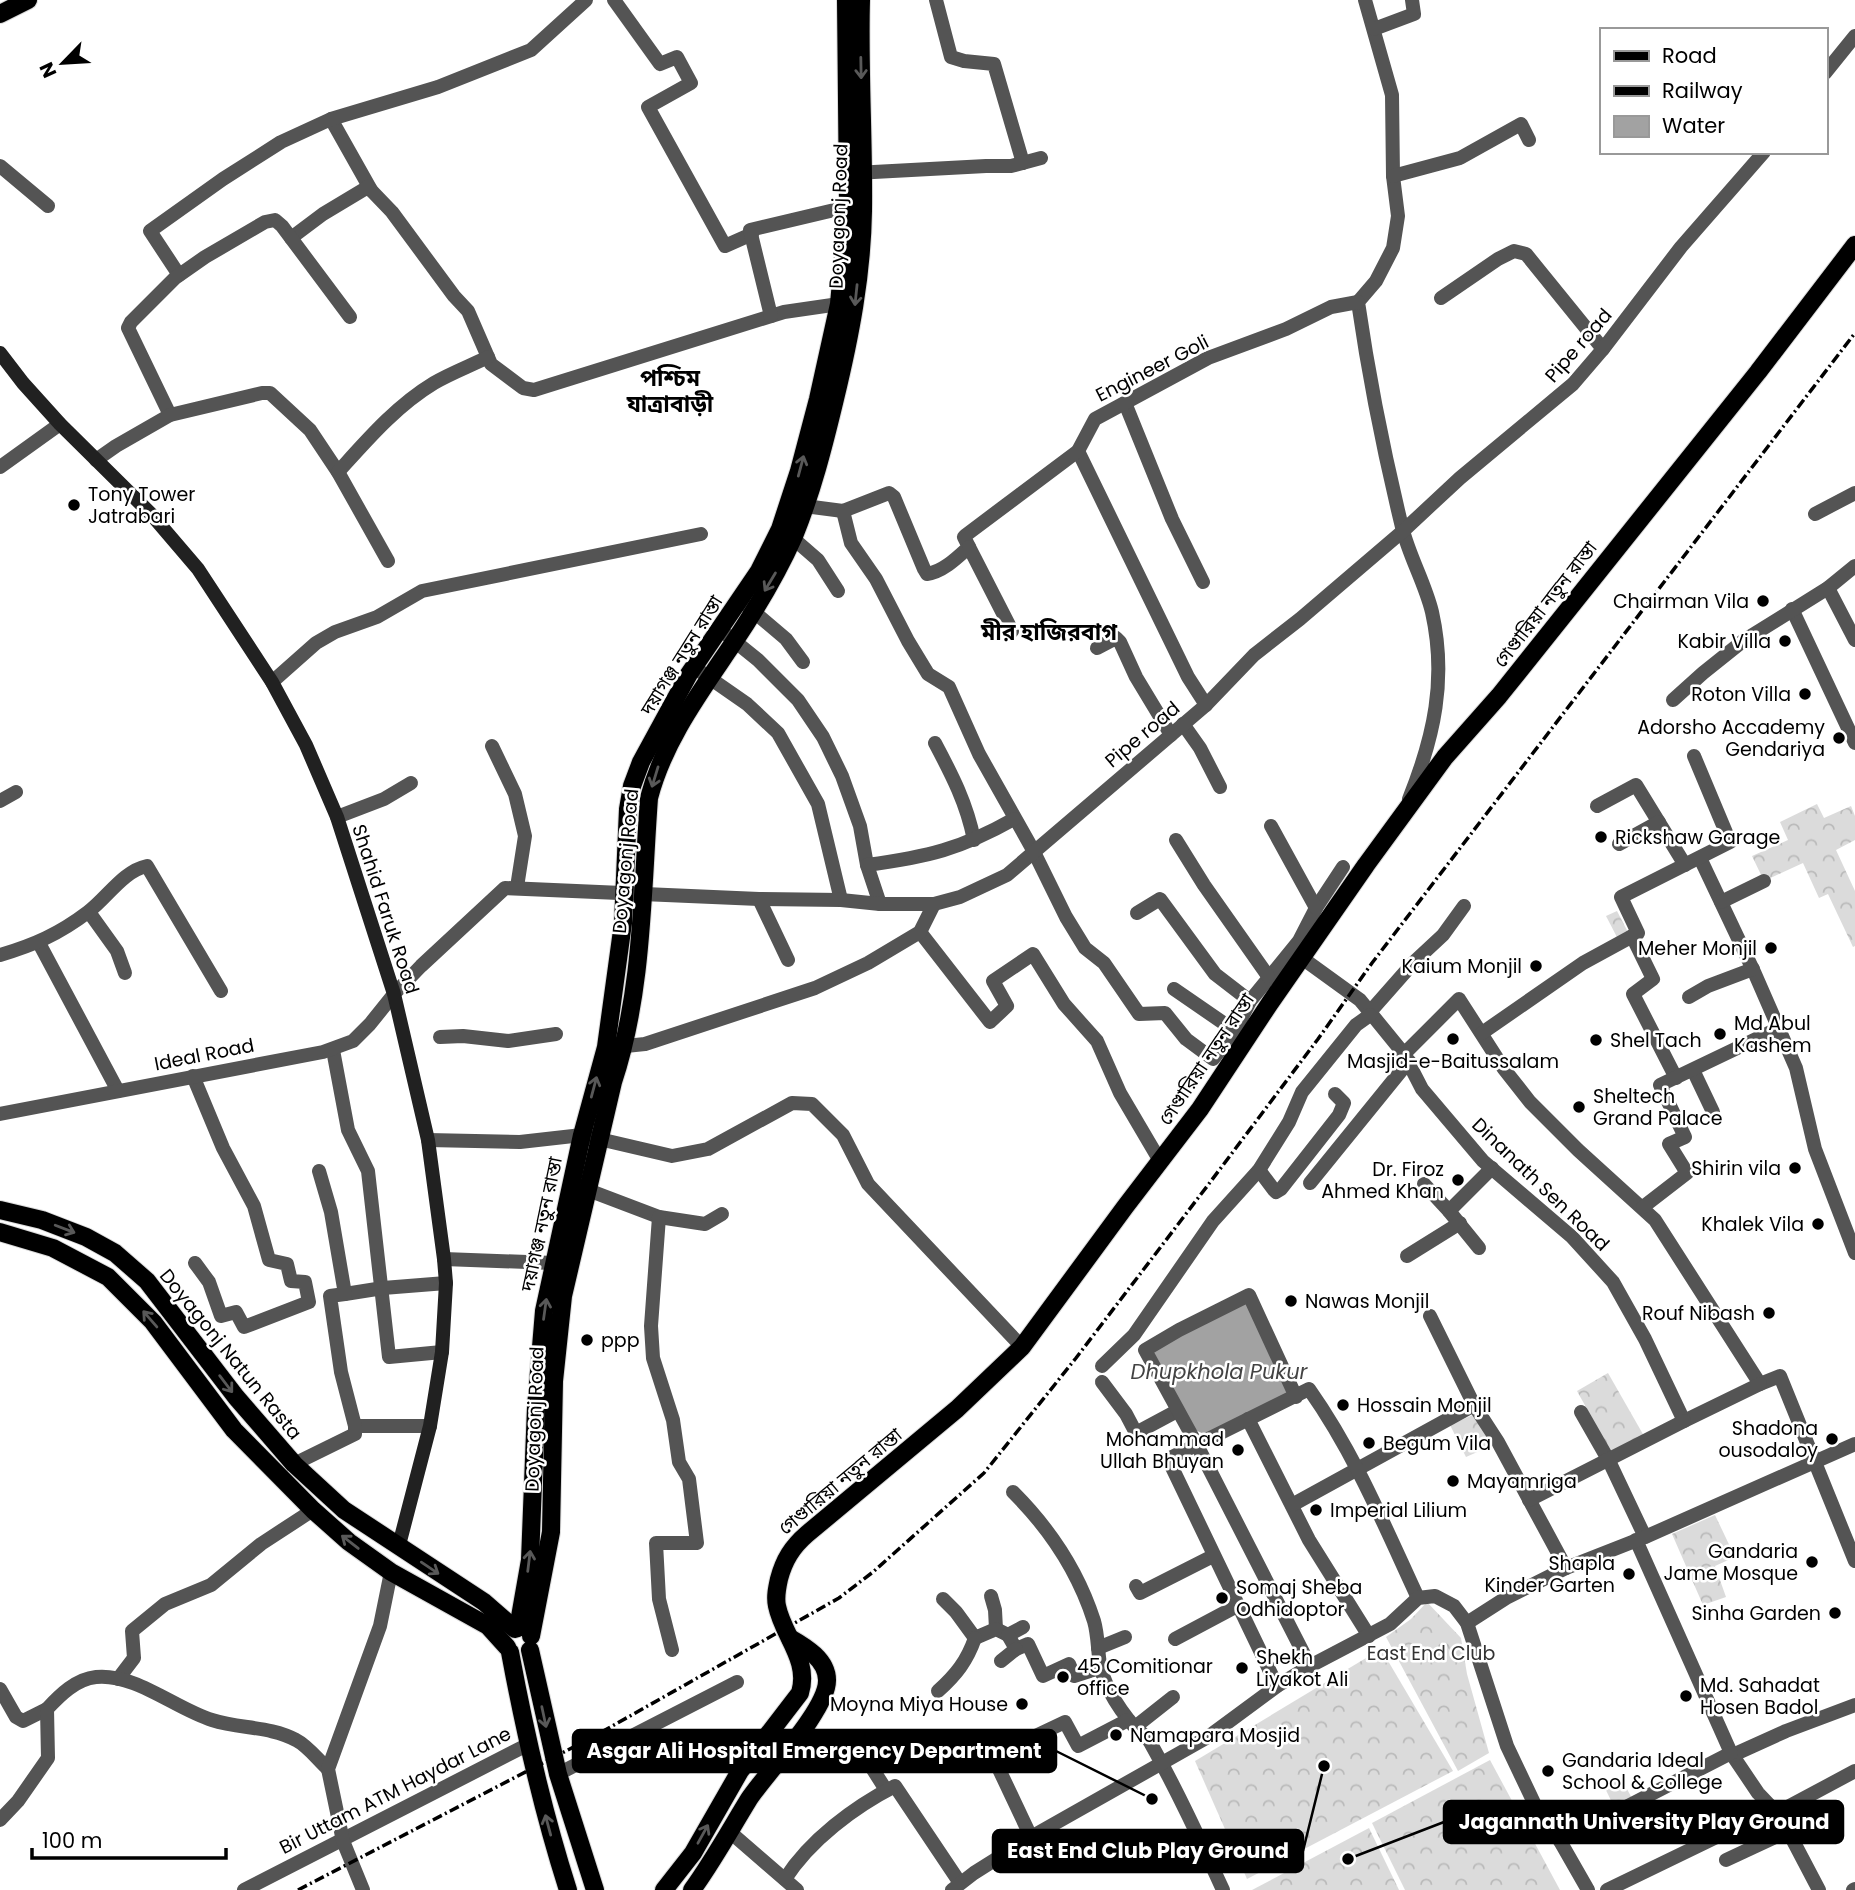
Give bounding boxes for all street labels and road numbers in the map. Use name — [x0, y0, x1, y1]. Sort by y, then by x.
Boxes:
street label: Doyagonj Road — [822, 143, 855, 289]
street label: Pipe road — [1539, 302, 1618, 388]
street label: Engineer Goli — [1091, 328, 1213, 409]
street label: গেণ্ডারিয়া নতুন রাস্তা — [1487, 535, 1604, 673]
street label: দয়াগঞ্জ নতুন রাস্তা — [633, 589, 730, 721]
street label: Pipe road — [1099, 695, 1186, 774]
street label: Doyagonj Road — [606, 787, 645, 935]
street label: Shahid Faruk Road — [345, 821, 426, 997]
street label: গেণ্ডারিয়া নতুন রাস্তা — [1152, 987, 1261, 1131]
street label: Ideal Road — [152, 1032, 256, 1077]
street label: Dinanath Sen Road — [1466, 1111, 1615, 1257]
street label: দয়াগঞ্জ নতুন রাস্তা — [514, 1153, 569, 1295]
street label: Doyagonj Natun Rasta — [153, 1263, 308, 1445]
street label: Doyagonj Road — [518, 1346, 551, 1492]
street label: গেণ্ডারিয়া নতুন রাস্তা — [773, 1421, 909, 1541]
street label: Bir Uttam ATM Haydar Lane — [275, 1720, 516, 1861]

